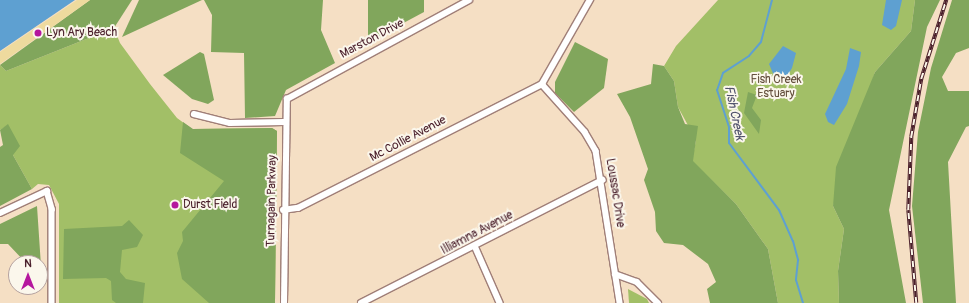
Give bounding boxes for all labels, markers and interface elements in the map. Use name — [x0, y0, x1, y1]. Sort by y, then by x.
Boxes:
street label: Marston Drive — [338, 16, 406, 62]
place label: Lyn Ary Beach — [46, 26, 117, 40]
marker: Lyn Ary Beach — [33, 28, 43, 38]
park label: Fish Creek Estuary — [750, 73, 802, 101]
water label: Fish Creek — [721, 84, 747, 142]
street label: Mc Collie Avenue — [367, 113, 449, 165]
street label: Turnagain Parkway — [264, 155, 280, 247]
street label: Loussac Drive — [602, 157, 628, 229]
place label: Durst Field — [183, 198, 237, 212]
marker: Durst Field — [170, 200, 180, 210]
street label: Illiamna Avenue — [439, 208, 515, 258]
north arrow — [8, 255, 48, 295]
text: N — [24, 257, 32, 270]

